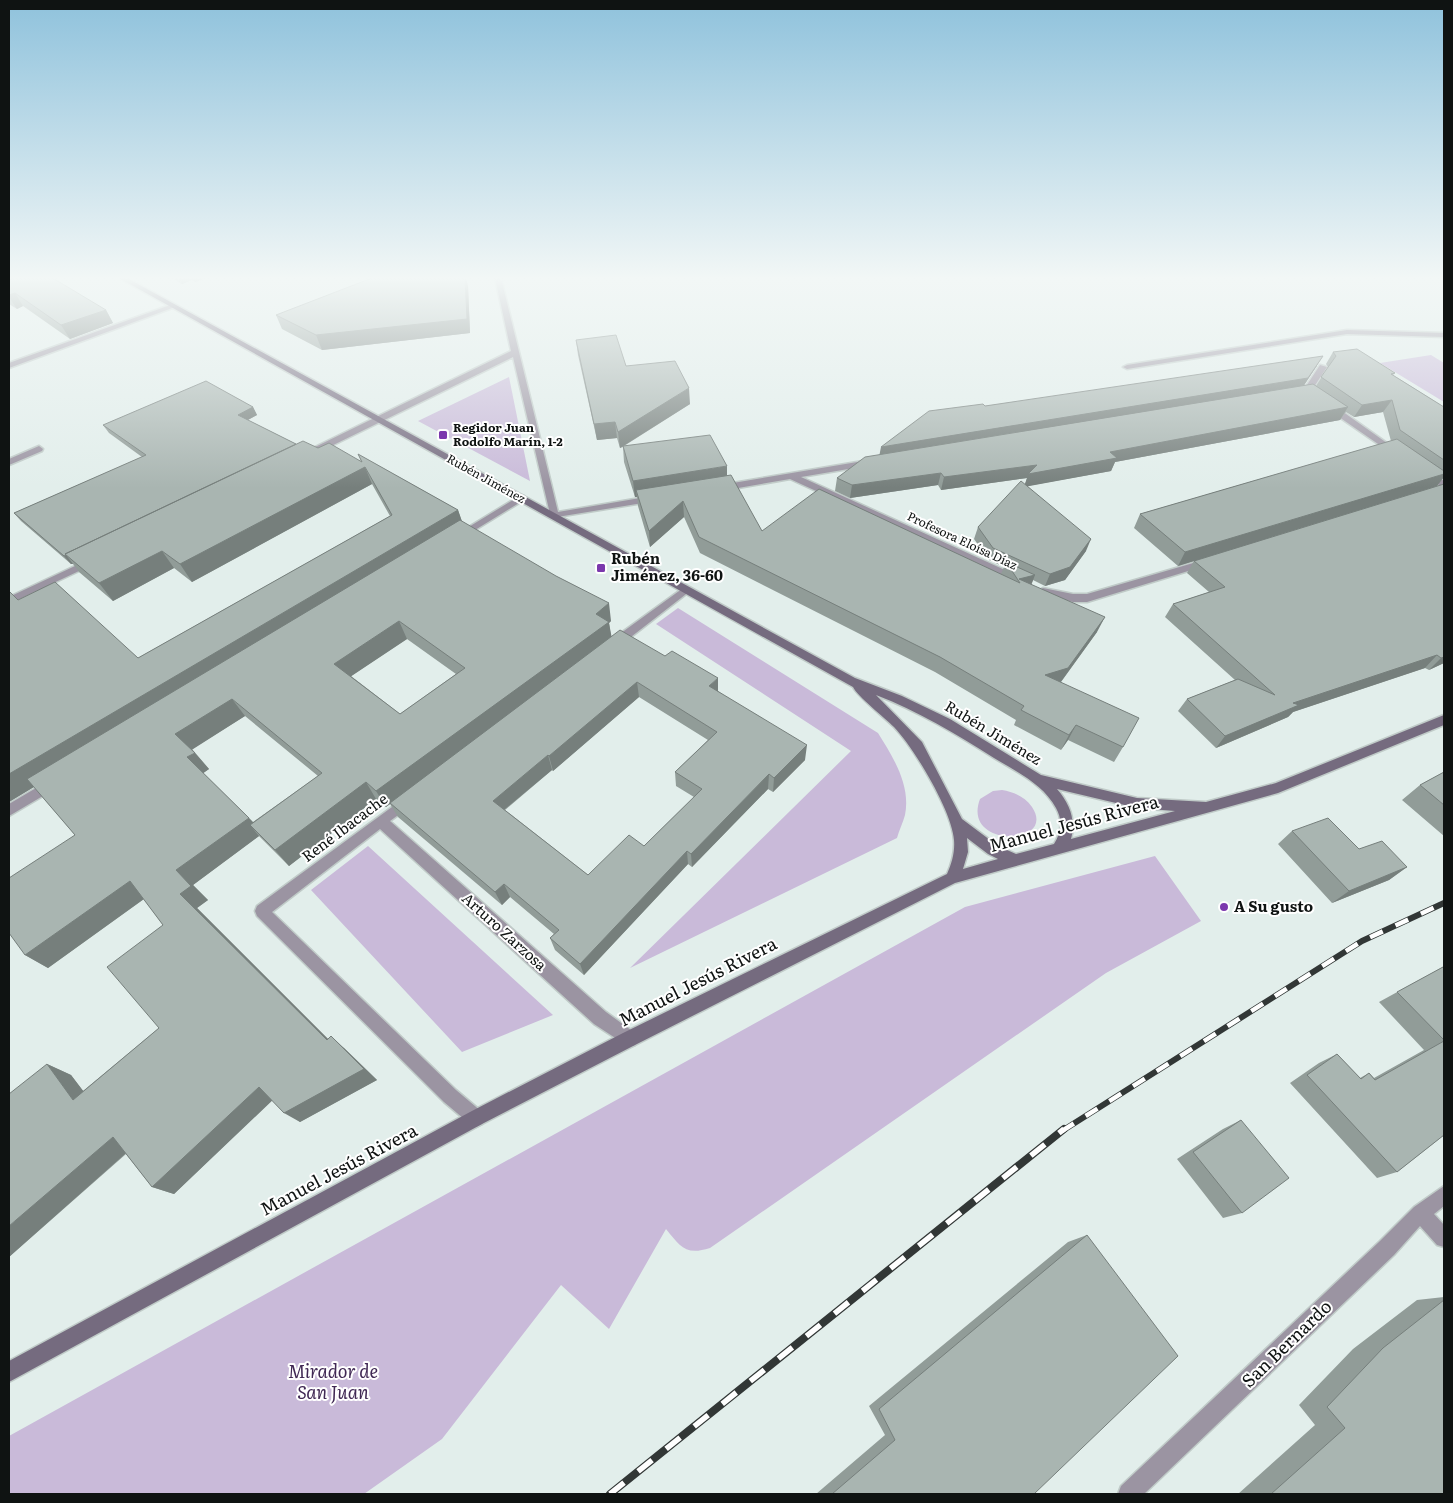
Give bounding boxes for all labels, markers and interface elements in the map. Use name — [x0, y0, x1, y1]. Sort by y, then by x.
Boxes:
place label: Regidor Juan Rodolfo Marín, 1-2 — [453, 418, 563, 450]
marker: Regidor Juan Rodolfo Marín, 1-2 — [437, 429, 449, 441]
street label: Rubén Jiménez — [444, 449, 529, 507]
street label: Profesora Eloísa Díaz — [904, 507, 1021, 574]
place label: Rubén Jiménez, 36-60 — [611, 546, 723, 586]
marker: Rubén Jiménez, 36-60 — [595, 562, 607, 574]
street label: Rubén Jiménez — [941, 694, 1047, 770]
street label: René Ibacache — [296, 787, 392, 867]
street label: Manuel Jesús Rivera — [986, 787, 1162, 858]
street label: Arturo Zarzosa — [457, 886, 553, 976]
place label: A Su gusto — [1234, 894, 1313, 917]
marker: A Su gusto — [1218, 901, 1230, 913]
street label: Manuel Jesús Rivera — [613, 929, 781, 1032]
street label: Manuel Jesús Rivera — [255, 1116, 422, 1222]
street label: San Bernardo — [1235, 1293, 1337, 1393]
park label: Mirador de San Juan — [288, 1357, 378, 1405]

